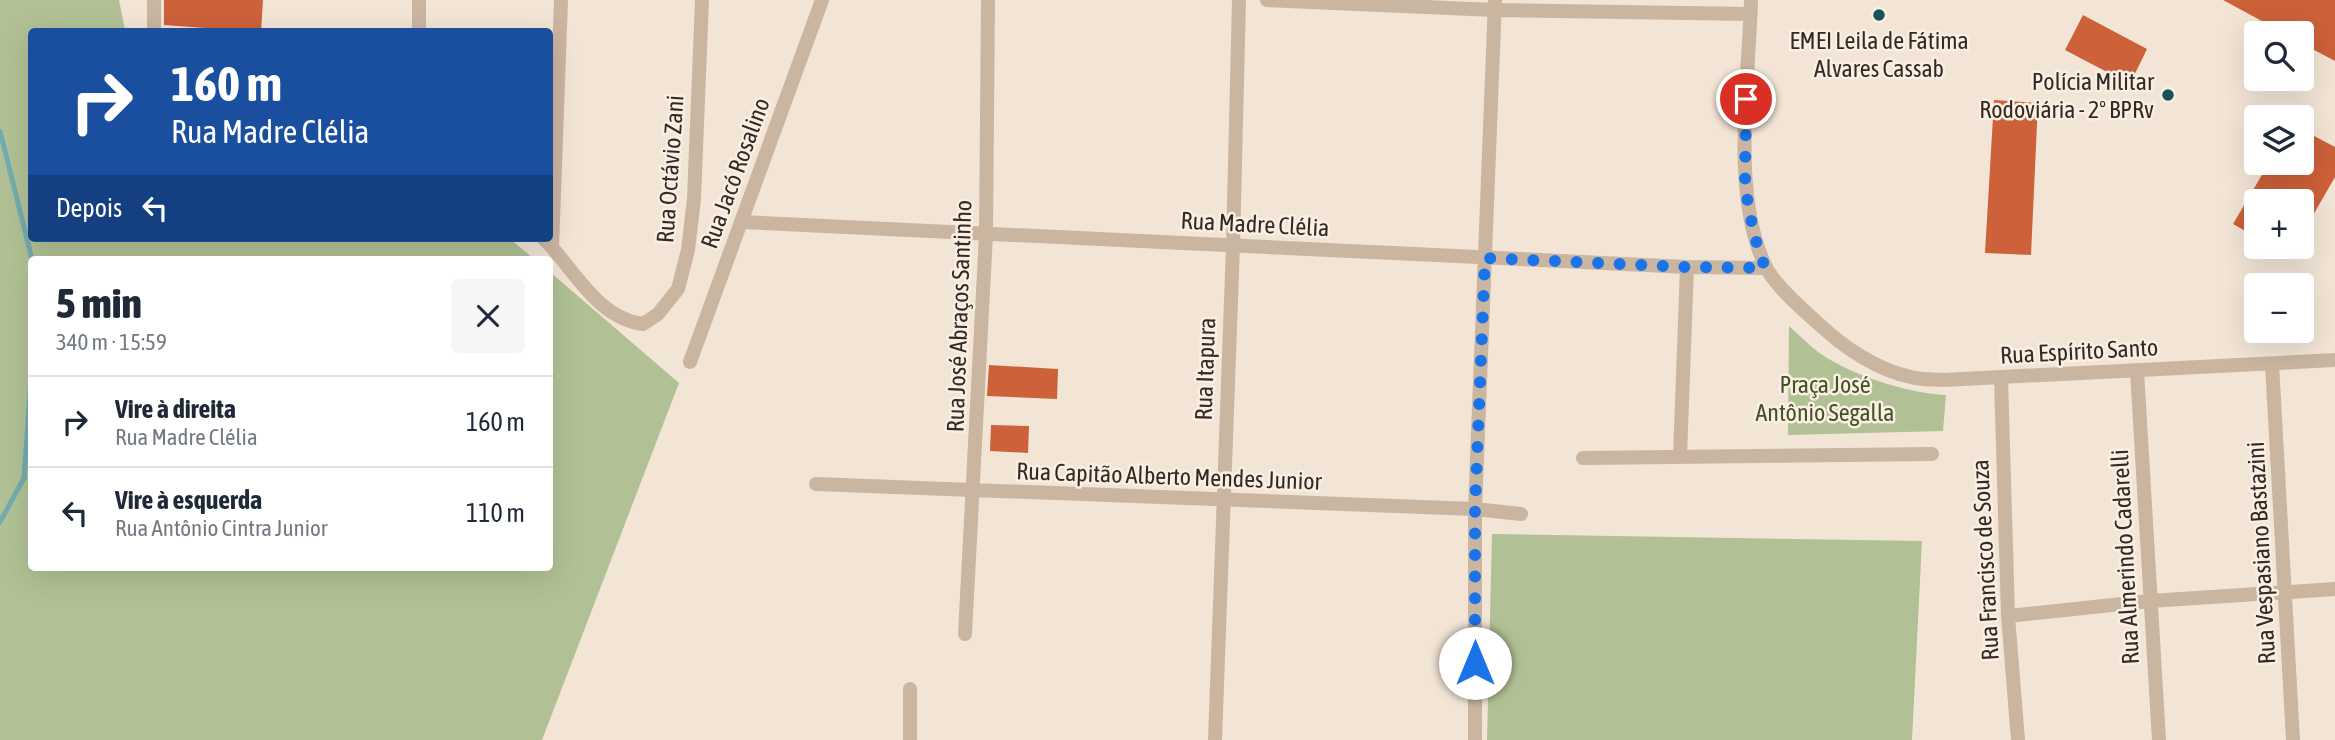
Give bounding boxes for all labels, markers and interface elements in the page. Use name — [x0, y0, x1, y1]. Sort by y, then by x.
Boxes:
marker: EMEI Leila de Fátima Alvares Cassab — [1871, 7, 1887, 23]
map controls — [2244, 21, 2314, 343]
button: search — [2244, 21, 2314, 91]
place label: EMEI Leila de Fátima Alvares Cassab — [1789, 27, 1969, 82]
text: 160 m — [171, 55, 282, 111]
icon: right — [56, 56, 147, 147]
place label: Polícia Militar Rodoviária - 2º BPRv — [1979, 68, 2155, 123]
pin — [1716, 69, 1776, 129]
icon: arrive — [1727, 80, 1765, 118]
marker: Polícia Militar Rodoviária - 2º BPRv — [2160, 87, 2176, 103]
street label: Rua Octávio Zani — [651, 94, 689, 244]
street label: Rua Jacó Rosalino — [695, 94, 775, 252]
button: layers — [2244, 105, 2314, 175]
text: Rua Madre Clélia — [171, 113, 369, 150]
icon: left — [136, 189, 174, 227]
button: + — [2244, 189, 2314, 259]
text: Depois — [56, 193, 122, 223]
street label: Rua José Abraços Santinho — [941, 199, 977, 433]
street label: Rua Madre Clélia — [1180, 207, 1330, 241]
button: − — [2244, 273, 2314, 343]
text: 5 min — [56, 279, 142, 327]
button: close — [451, 279, 525, 353]
street label: Rua Itapura — [1190, 317, 1220, 421]
text: 340 m · 15:59 — [56, 329, 167, 355]
street label: Rua Espírito Santo — [1999, 333, 2159, 369]
park label: Praça José Antônio Segalla — [1756, 371, 1894, 426]
text: Vire à direita — [115, 394, 236, 424]
icon: right — [56, 403, 94, 441]
text: 160 m — [466, 407, 525, 437]
text: Rua Madre Clélia — [115, 424, 258, 450]
street label: Rua Vespasiano Bastazini — [2242, 441, 2280, 665]
street label: Rua Almerindo Cadarelli — [2106, 449, 2144, 665]
street label: Rua Capitão Alberto Mendes Junior — [1016, 457, 1323, 495]
street label: Rua Francisco de Souza — [1966, 459, 2004, 661]
text: Vire à esquerda — [115, 485, 262, 515]
icon: left — [56, 494, 94, 532]
text: 110 m — [466, 498, 525, 528]
text: Rua Antônio Cintra Junior — [115, 515, 328, 541]
position arrow — [1438, 626, 1512, 700]

